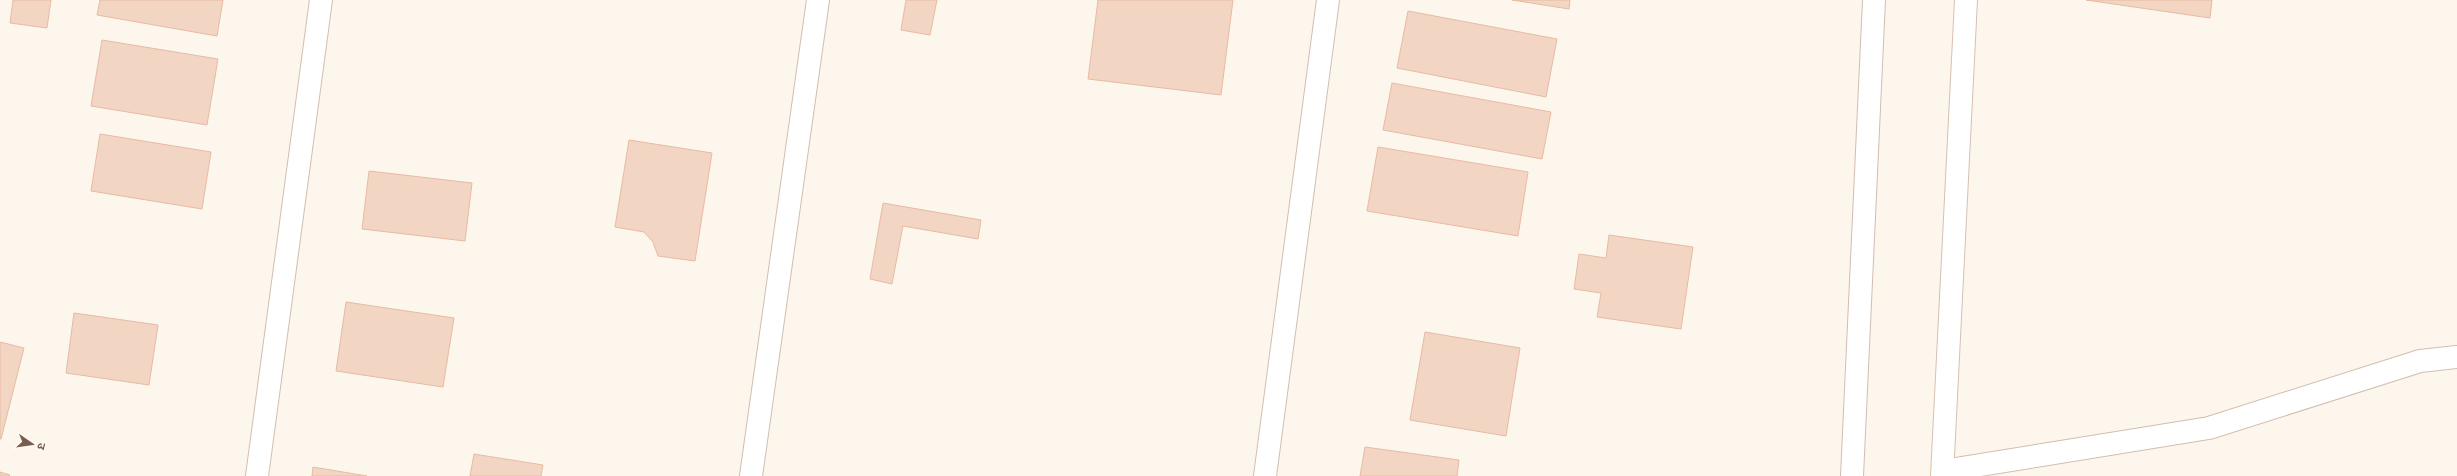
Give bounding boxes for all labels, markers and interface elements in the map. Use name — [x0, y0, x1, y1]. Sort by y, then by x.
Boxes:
north arrow — [12, 424, 52, 464]
text: उ — [34, 442, 48, 451]

